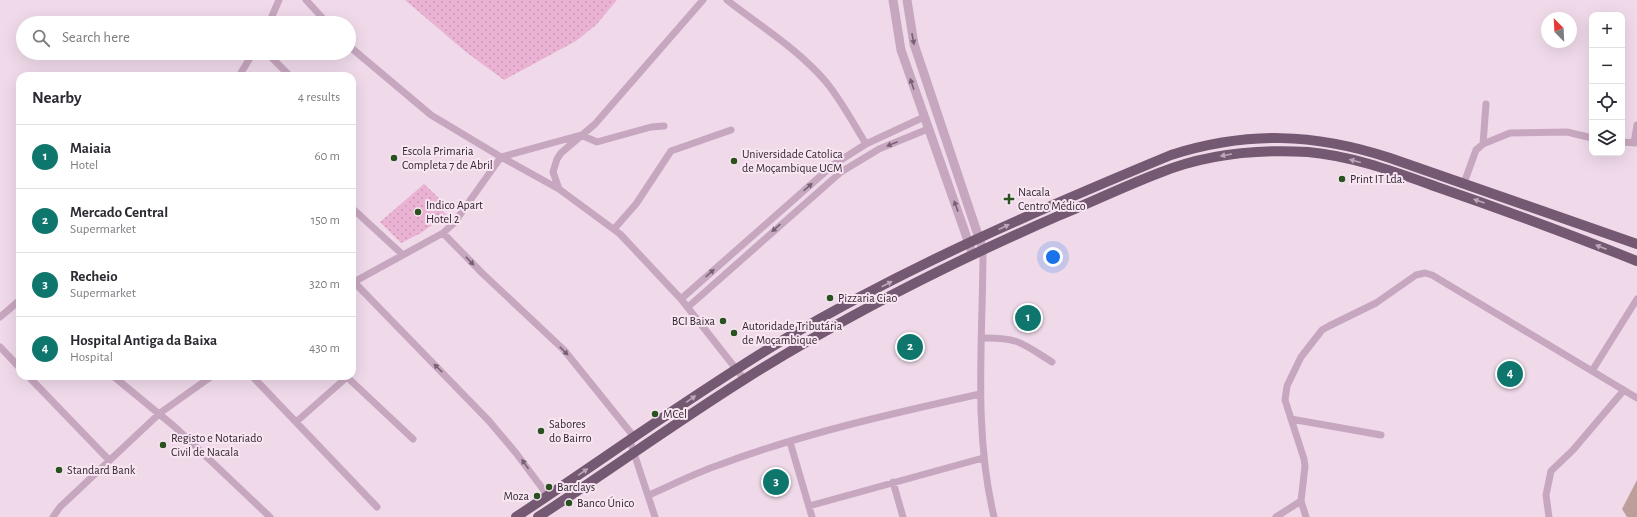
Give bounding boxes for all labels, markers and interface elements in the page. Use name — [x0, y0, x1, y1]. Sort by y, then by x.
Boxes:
north arrow — [1541, 12, 1577, 48]
map controls — [1589, 12, 1625, 156]
button: + — [1589, 12, 1625, 48]
search box — [16, 16, 356, 60]
icon: search — [30, 27, 52, 49]
text: Search here — [62, 30, 130, 45]
one-way arrow — [911, 32, 917, 45]
button: − — [1589, 48, 1625, 84]
one-way arrow — [909, 78, 915, 90]
button: locate — [1589, 84, 1625, 120]
text: Nearby — [32, 89, 82, 106]
text: 4 results — [298, 91, 340, 104]
button: layers — [1589, 120, 1625, 156]
text: Maiaia — [70, 141, 111, 156]
one-way arrow — [885, 141, 897, 147]
place label: Escola Primaria Completa 7 de Abril — [402, 145, 493, 171]
place label: Universidade Catolica de Moçambique UCM — [742, 148, 843, 174]
text: 1 — [43, 150, 47, 163]
text: 60 m — [314, 150, 340, 163]
one-way arrow — [1220, 152, 1233, 158]
marker: Escola Primaria Completa 7 de Abril — [389, 153, 399, 163]
marker: Universidade Catolica de Moçambique UCM — [729, 156, 739, 166]
one-way arrow — [1349, 157, 1362, 163]
text: Hotel — [70, 159, 98, 172]
place label: Print IT Lda. — [1350, 173, 1405, 185]
marker: Print IT Lda. — [1337, 174, 1347, 184]
one-way arrow — [803, 183, 812, 192]
place label: Nacala Centro Médico — [1018, 186, 1086, 212]
marker: Nacala Centro Médico — [1003, 193, 1015, 205]
one-way arrow — [1472, 198, 1484, 204]
place label: Indico Apart Hotel 2 — [426, 199, 483, 225]
one-way arrow — [953, 200, 959, 212]
text: Mercado Central — [70, 205, 168, 220]
marker: Indico Apart Hotel 2 — [413, 207, 423, 217]
text: 2 — [42, 214, 48, 227]
text: 150 m — [311, 214, 340, 227]
text: Supermarket — [70, 223, 136, 236]
one-way arrow — [771, 224, 781, 233]
one-way arrow — [999, 224, 1010, 230]
one-way arrow — [1594, 243, 1606, 249]
your location — [1043, 247, 1063, 267]
one-way arrow — [466, 256, 475, 266]
text: Recheio — [70, 269, 118, 284]
one-way arrow — [706, 269, 715, 278]
text: 3 — [42, 278, 48, 291]
text: 320 m — [309, 278, 340, 291]
one-way arrow — [881, 280, 893, 287]
text: Supermarket — [70, 287, 136, 300]
place label: Pizzaria Ciao — [838, 292, 897, 304]
marker: Pizzaria Ciao — [825, 293, 835, 303]
pin: 1 — [1015, 303, 1041, 333]
place label: BCI Baixa — [672, 315, 715, 327]
marker: BCI Baixa — [718, 316, 728, 326]
place label: Autoridade Tributária de Moçambique — [742, 320, 843, 346]
marker: Autoridade Tributária de Moçambique — [729, 328, 739, 338]
pin: 2 — [897, 332, 923, 362]
text: Hospital Antiga da Baixa — [70, 333, 217, 348]
text: 4 — [42, 342, 48, 355]
text: 430 m — [309, 342, 340, 355]
one-way arrow — [559, 346, 569, 356]
text: Hospital — [70, 351, 113, 364]
pin: 4 — [1497, 359, 1523, 389]
one-way arrow — [433, 363, 443, 373]
one-way arrow — [686, 395, 696, 403]
place label: MCel — [663, 408, 687, 420]
marker: MCel — [650, 409, 660, 419]
place label: Sabores do Bairro — [549, 418, 592, 444]
marker: Sabores do Bairro — [536, 426, 546, 436]
place label: Registo e Notariado Civil de Nacala — [171, 432, 263, 458]
marker: Registo e Notariado Civil de Nacala — [158, 440, 168, 450]
one-way arrow — [521, 459, 529, 470]
place label: Standard Bank — [67, 464, 136, 476]
marker: Standard Bank — [54, 465, 64, 475]
pin: 3 — [763, 467, 789, 497]
one-way arrow — [578, 468, 589, 476]
place label: Barclays — [557, 481, 595, 494]
marker: Barclays — [544, 482, 554, 492]
place label: Moza — [504, 490, 529, 502]
marker: Moza — [532, 491, 542, 501]
place label: Banco Único — [577, 496, 635, 509]
marker: Banco Único — [564, 498, 574, 508]

